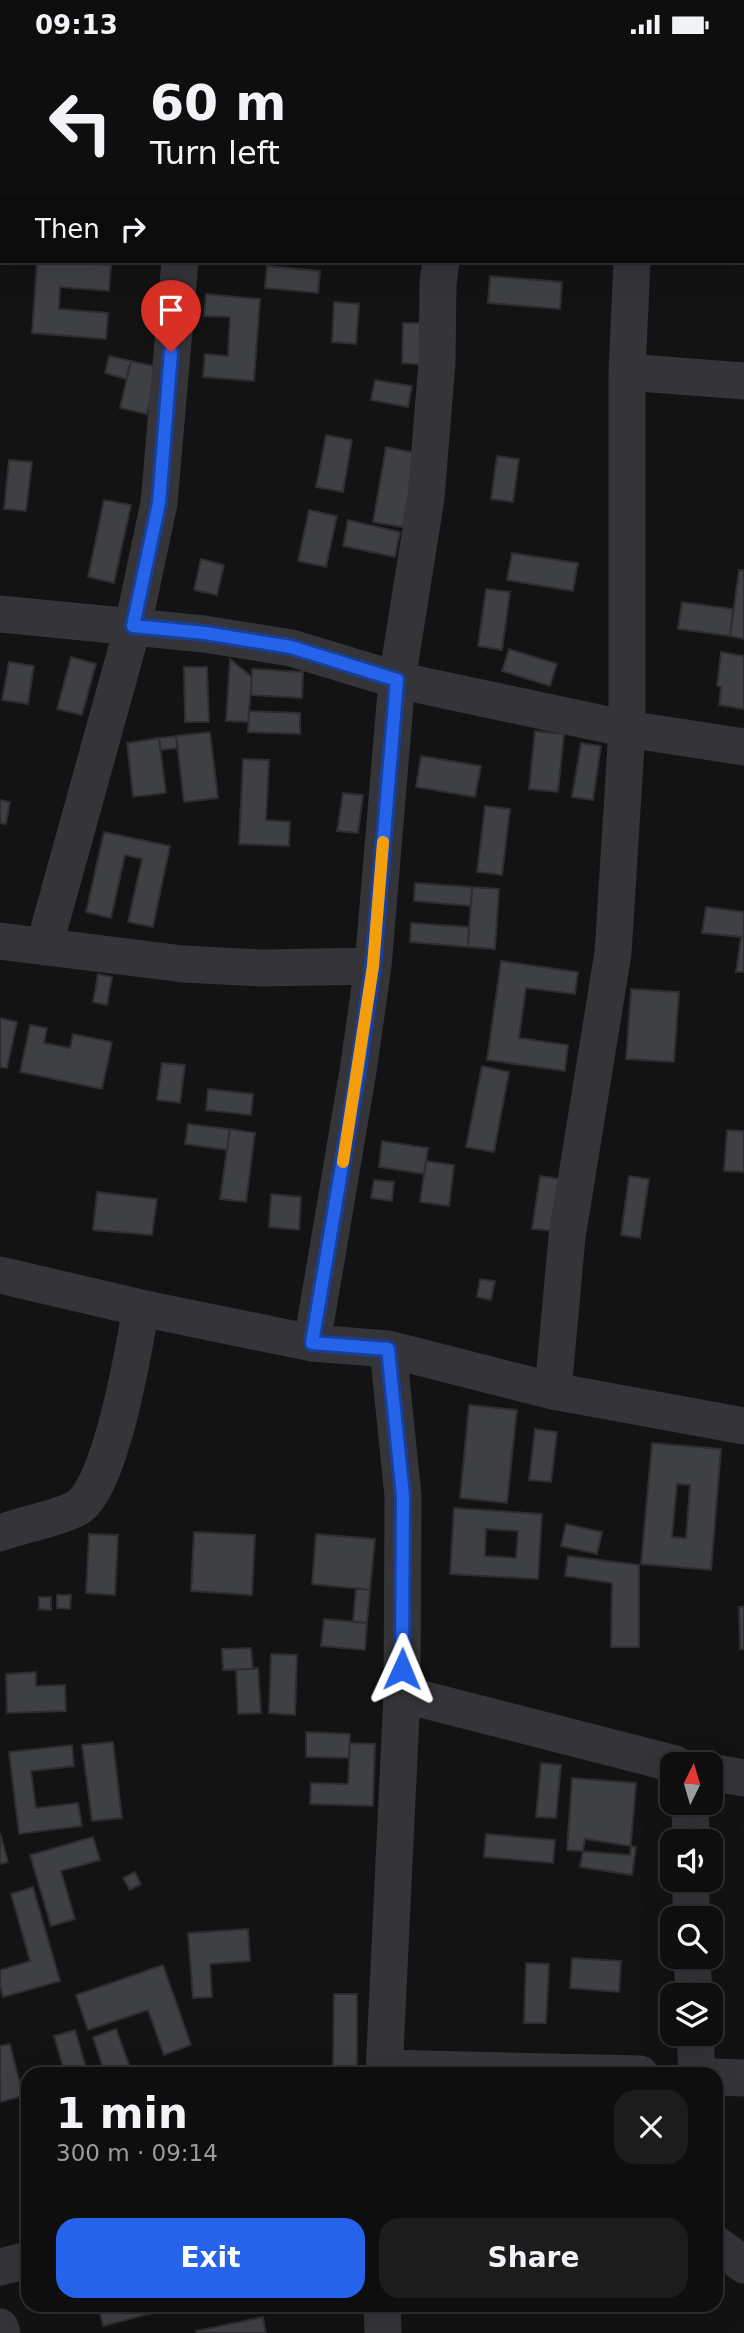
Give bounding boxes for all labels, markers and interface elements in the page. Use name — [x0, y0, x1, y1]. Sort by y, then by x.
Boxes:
text: 09:13 — [35, 10, 118, 40]
text: 60 m — [150, 75, 286, 132]
icon: left — [35, 77, 126, 168]
text: Turn left — [150, 134, 280, 172]
icon: right — [114, 210, 152, 248]
text: Then — [35, 214, 100, 244]
pin — [141, 280, 201, 352]
icon: arrive — [152, 291, 190, 329]
position arrow — [365, 1632, 439, 1706]
north arrow — [660, 1752, 723, 1815]
map controls — [660, 1752, 723, 2046]
button: sound — [660, 1829, 723, 1892]
button: search — [660, 1906, 723, 1969]
button: layers — [660, 1983, 723, 2046]
text: 1 min — [56, 2089, 188, 2138]
button: close — [614, 2090, 688, 2164]
text: 300 m · 09:14 — [56, 2140, 218, 2166]
button: Exit — [56, 2218, 365, 2298]
button: Share — [379, 2218, 688, 2298]

